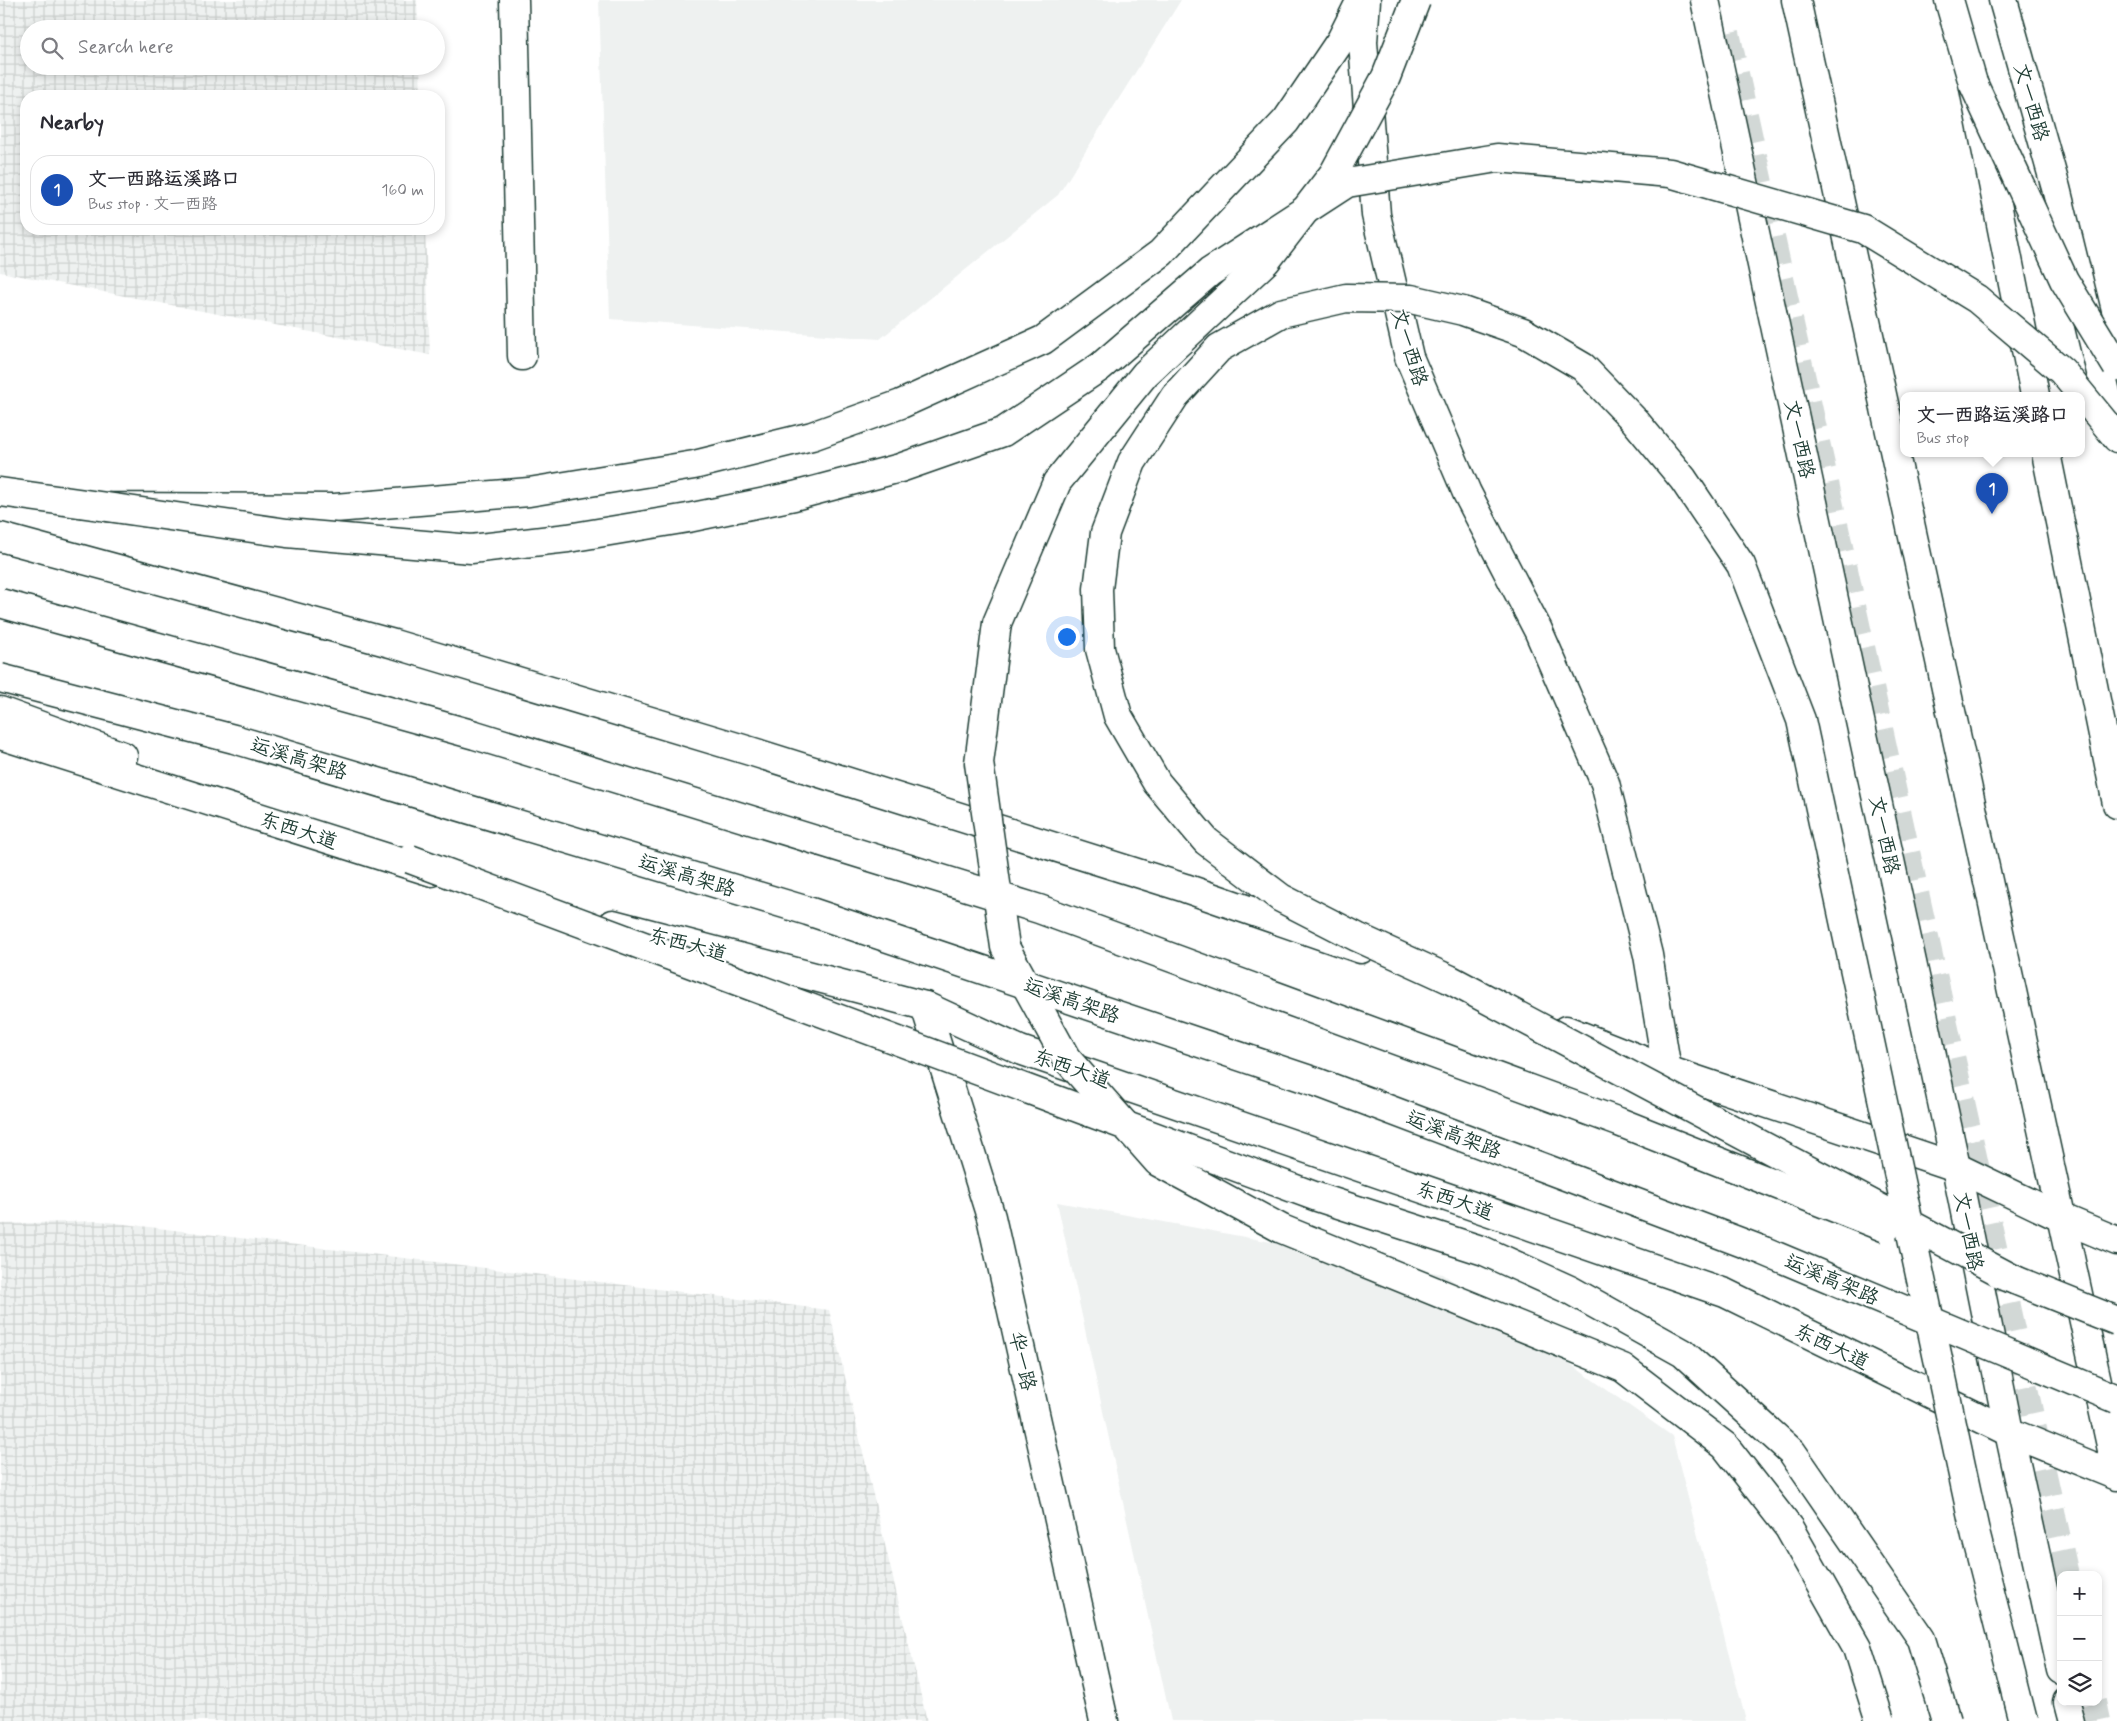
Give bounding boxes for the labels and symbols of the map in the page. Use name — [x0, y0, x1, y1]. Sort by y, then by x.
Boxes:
street label: 文一西路 — [2007, 60, 2055, 146]
street label: 文一西路 — [1384, 305, 1433, 391]
street label: 文一西路 — [1777, 397, 1820, 482]
pin: 1 — [1976, 473, 2008, 514]
your location — [1054, 624, 1080, 650]
street label: 运溪高架路 — [247, 732, 351, 787]
street label: 文一西路 — [1862, 793, 1905, 878]
street label: 东西大道 — [256, 806, 341, 857]
street label: 运溪高架路 — [635, 849, 739, 904]
street label: 东西大道 — [645, 922, 730, 969]
street label: 运溪高架路 — [1020, 972, 1124, 1031]
street label: 东西大道 — [1029, 1044, 1114, 1095]
street label: 运溪高架路 — [1402, 1105, 1506, 1166]
street label: 东西大道 — [1412, 1176, 1497, 1227]
street label: 文一西路 — [1947, 1189, 1989, 1274]
street label: 运溪高架路 — [1780, 1248, 1884, 1313]
street label: 东西大道 — [1789, 1318, 1873, 1377]
street label: 华一路 — [1002, 1329, 1042, 1395]

